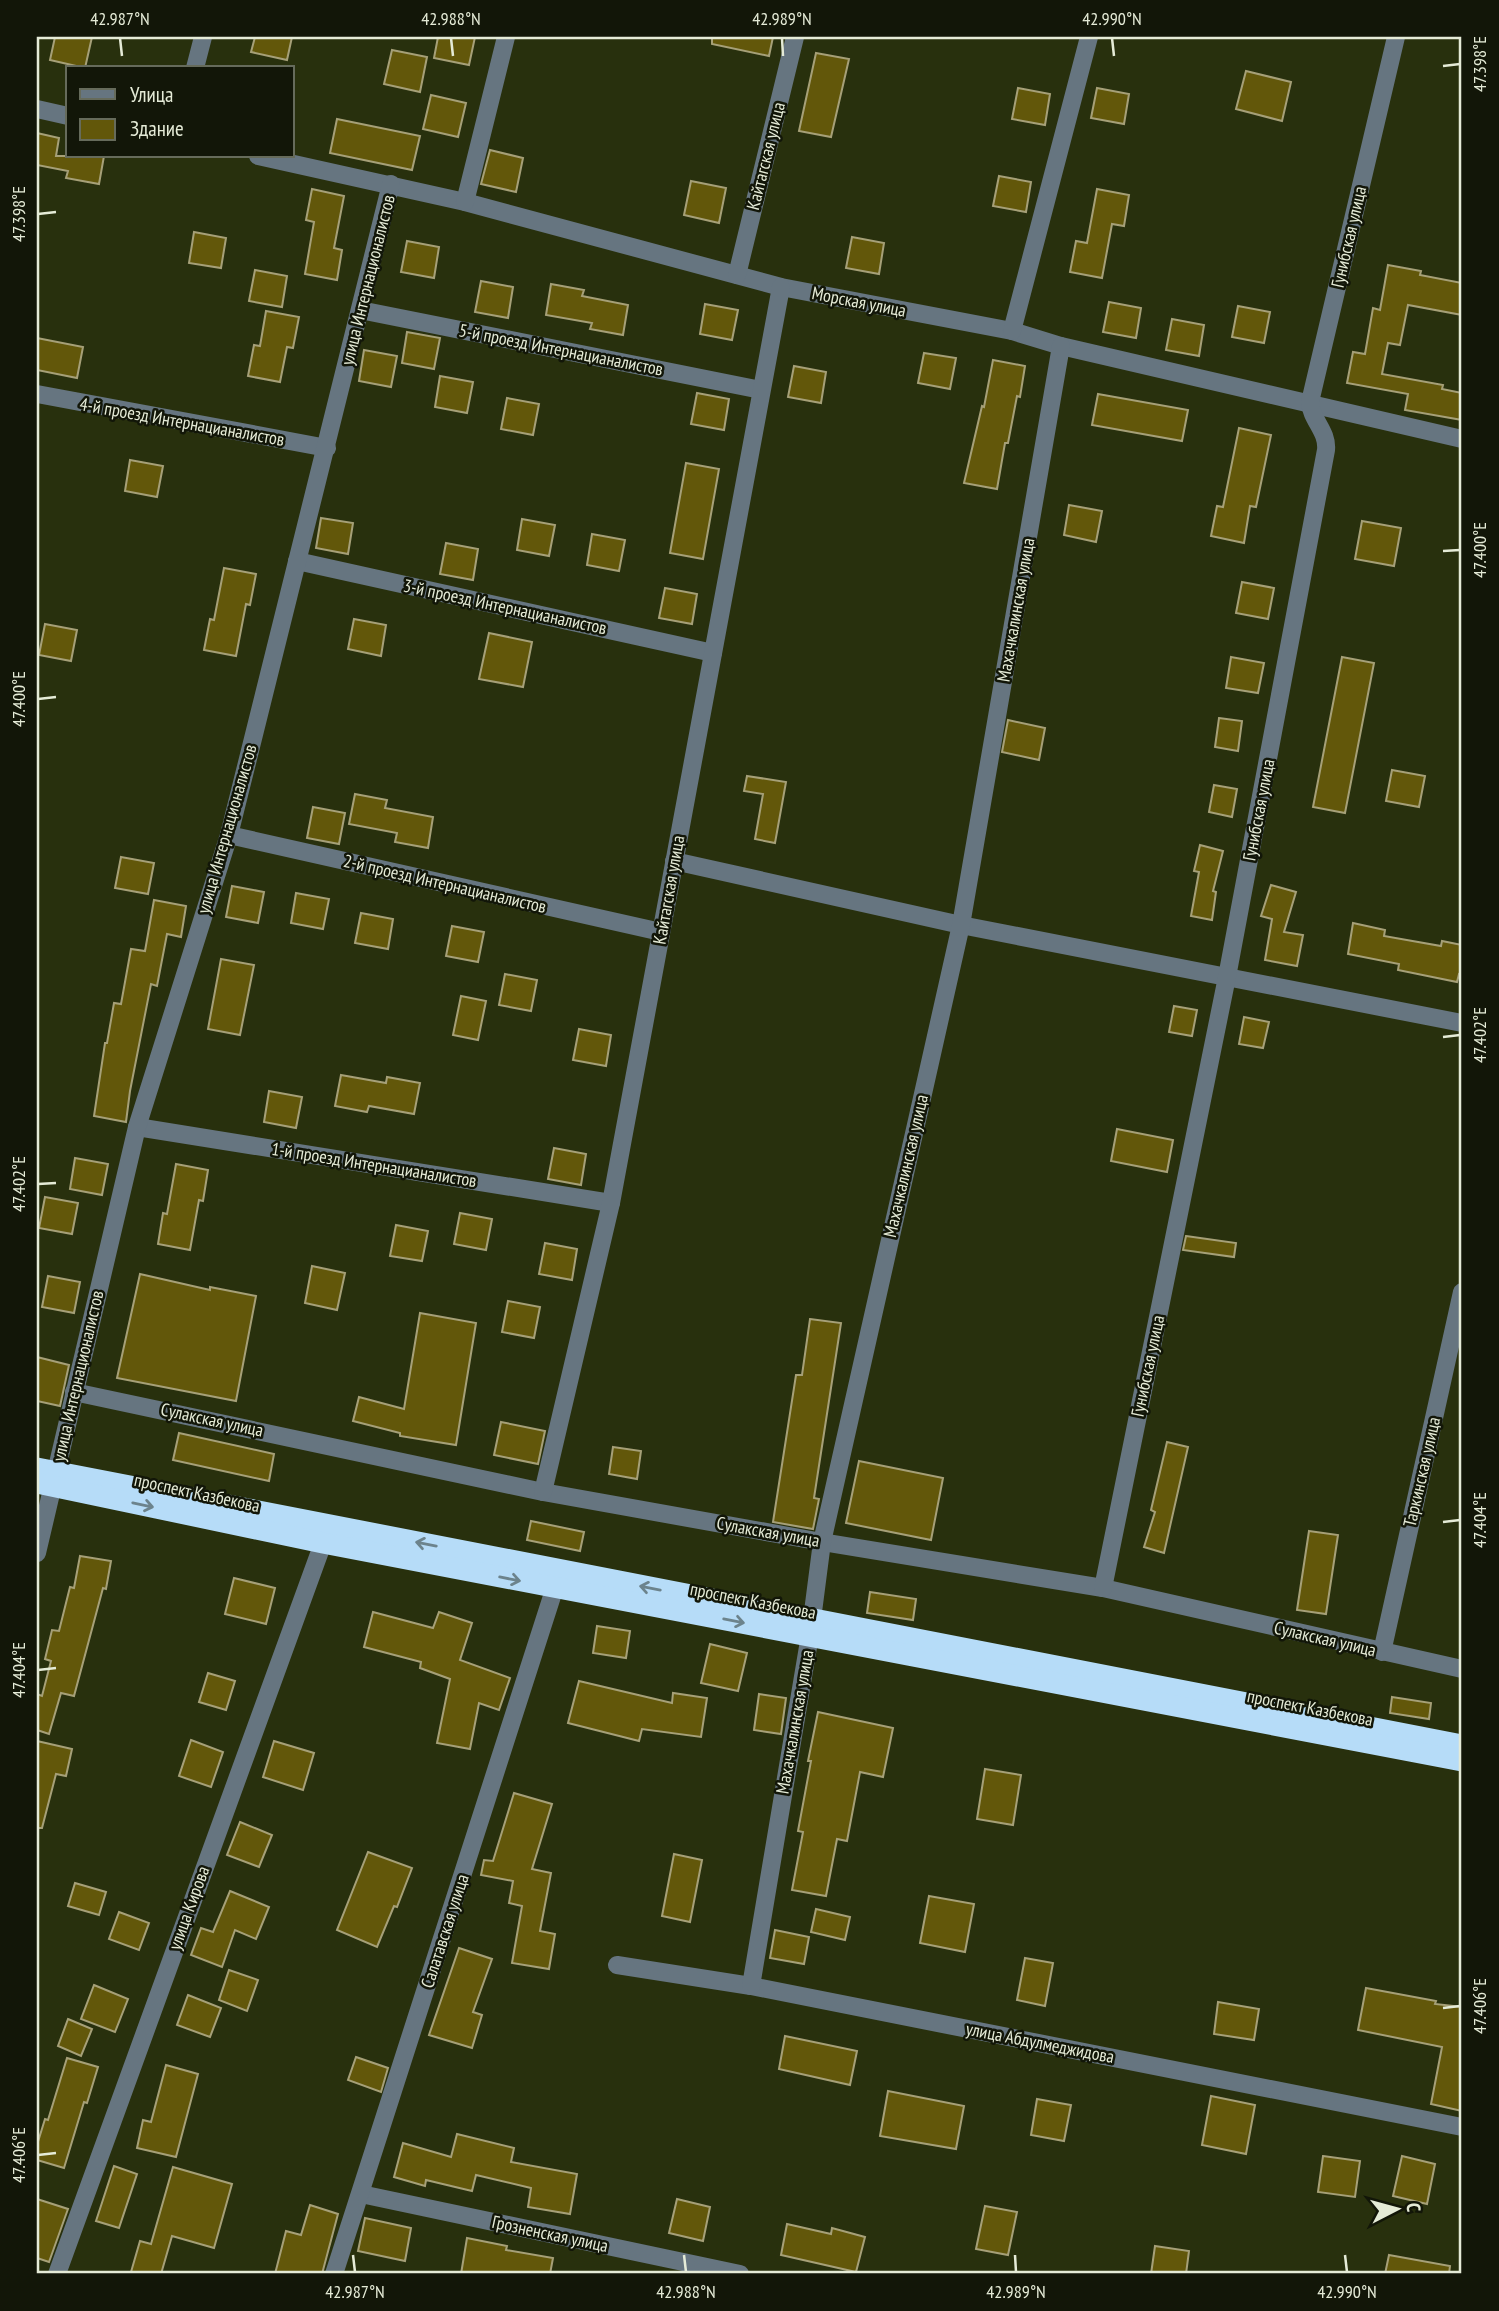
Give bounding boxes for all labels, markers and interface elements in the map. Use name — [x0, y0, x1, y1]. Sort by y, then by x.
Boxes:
text: 42.987°N — [90, 7, 150, 30]
text: 42.988°N — [421, 7, 481, 30]
text: 42.989°N — [752, 7, 812, 30]
text: 42.990°N — [1082, 7, 1142, 30]
text: 47.398°E — [1468, 36, 1491, 92]
legend — [66, 66, 294, 158]
text: Улица — [130, 81, 173, 108]
street label: Кайтагская улица — [741, 100, 790, 212]
text: Здание — [130, 115, 184, 142]
street label: Гунибская улица — [1326, 184, 1371, 290]
text: 47.398°E — [7, 186, 30, 242]
street label: улица Интернационалистов — [335, 192, 400, 367]
street label: Морская улица — [810, 281, 908, 322]
street label: 5-й проезд Интернацианалистов — [457, 318, 665, 381]
street label: 4-й проезд Интернацианалистов — [78, 392, 286, 451]
text: 47.400°E — [1468, 522, 1491, 578]
street label: Махачкалинская улица — [992, 536, 1039, 684]
street label: 3-й проезд Интернацианалистов — [401, 574, 609, 639]
text: 47.400°E — [7, 671, 30, 727]
street label: улица Интернационалистов — [191, 742, 262, 916]
street label: Гунибская улица — [1237, 757, 1280, 863]
street label: Кайтагская улица — [648, 834, 689, 946]
street label: 2-й проезд Интернацианалистов — [341, 849, 549, 918]
text: 47.402°E — [1468, 1007, 1491, 1063]
street label: Махачкалинская улица — [878, 1092, 933, 1240]
street label: 1-й проезд Интернацианалистов — [270, 1137, 478, 1192]
text: 47.402°E — [7, 1156, 30, 1212]
street label: улица Интернационалистов — [47, 1288, 108, 1464]
street label: Гунибская улица — [1126, 1313, 1169, 1419]
street label: Сулакская улица — [159, 1397, 265, 1442]
street label: Таркинская улица — [1398, 1415, 1445, 1529]
street label: проспект Казбекова — [132, 1468, 262, 1517]
text: 47.404°E — [1468, 1492, 1491, 1548]
one-way arrow — [131, 1499, 154, 1513]
street label: Сулакская улица — [715, 1511, 821, 1552]
one-way arrow — [415, 1537, 438, 1550]
one-way arrow — [498, 1573, 521, 1586]
street label: проспект Казбекова — [688, 1577, 818, 1624]
one-way arrow — [639, 1581, 662, 1594]
one-way arrow — [722, 1615, 745, 1628]
street label: Сулакская улица — [1272, 1616, 1378, 1661]
text: 47.404°E — [7, 1642, 30, 1698]
street label: Махачкалинская улица — [771, 1648, 818, 1796]
street label: проспект Казбекова — [1245, 1684, 1375, 1731]
street label: улица Кирова — [163, 1863, 214, 1953]
street label: Салатавская улица — [415, 1871, 474, 1991]
text: 47.406°E — [1468, 1978, 1491, 2034]
street label: улица Абдулмеджидова — [964, 2017, 1116, 2068]
text: 47.406°E — [7, 2127, 30, 2183]
north arrow — [1362, 2174, 1432, 2244]
text: С — [1402, 2202, 1426, 2213]
street label: Грозненская улица — [490, 2210, 610, 2257]
text: 42.987°N — [325, 2280, 385, 2303]
text: 42.988°N — [656, 2280, 716, 2303]
text: 42.989°N — [986, 2280, 1046, 2303]
text: 42.990°N — [1317, 2280, 1377, 2303]

